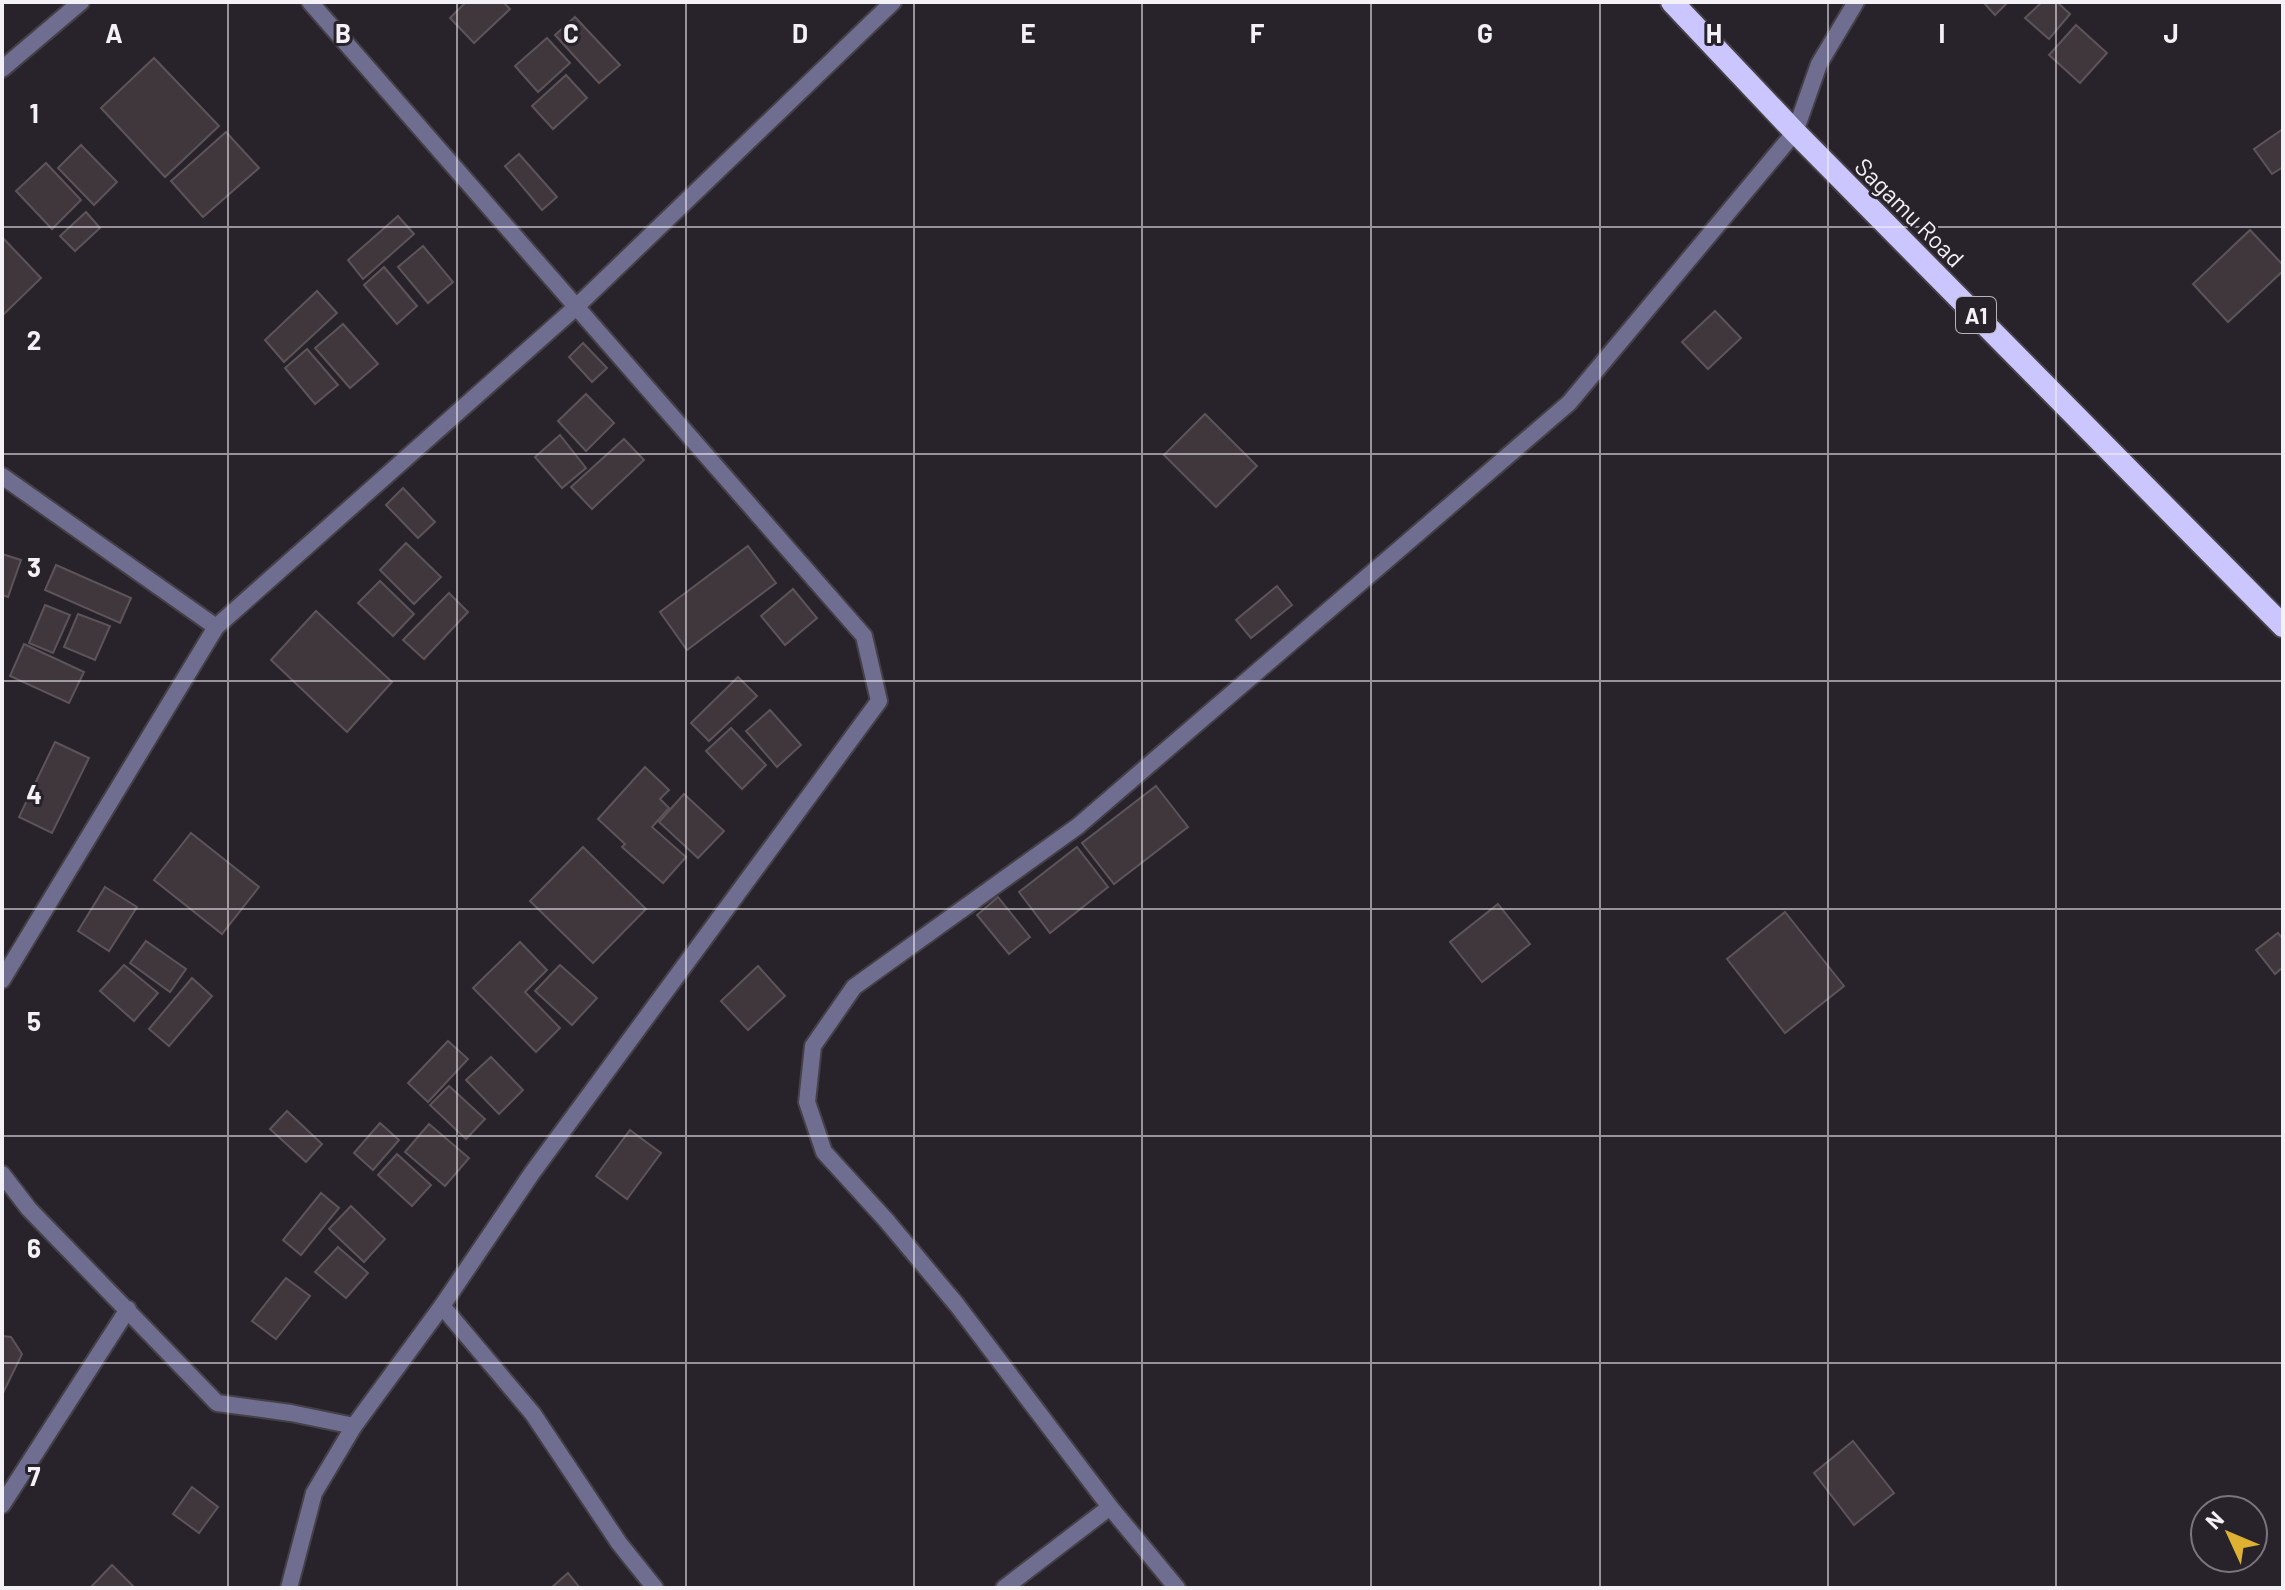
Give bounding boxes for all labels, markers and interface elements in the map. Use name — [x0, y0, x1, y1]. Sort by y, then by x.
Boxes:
text: A — [105, 17, 123, 48]
text: B — [335, 17, 351, 48]
text: C — [563, 17, 579, 48]
text: D — [792, 17, 808, 48]
text: E — [1020, 17, 1036, 48]
text: F — [1250, 17, 1265, 48]
text: G — [1477, 17, 1493, 48]
text: H — [1706, 17, 1722, 48]
text: I — [1939, 17, 1945, 48]
text: J — [2163, 17, 2179, 48]
text: 1 — [29, 97, 39, 128]
street label: Sagamu Road — [1850, 152, 1970, 272]
road number: A1 — [1956, 297, 1996, 333]
text: 2 — [27, 324, 41, 355]
text: 3 — [27, 551, 41, 582]
text: 4 — [26, 778, 42, 809]
text: 5 — [27, 1005, 41, 1036]
text: 6 — [27, 1232, 41, 1263]
text: 7 — [28, 1460, 41, 1491]
north arrow — [2189, 1494, 2269, 1574]
text: N — [2199, 1505, 2228, 1534]

